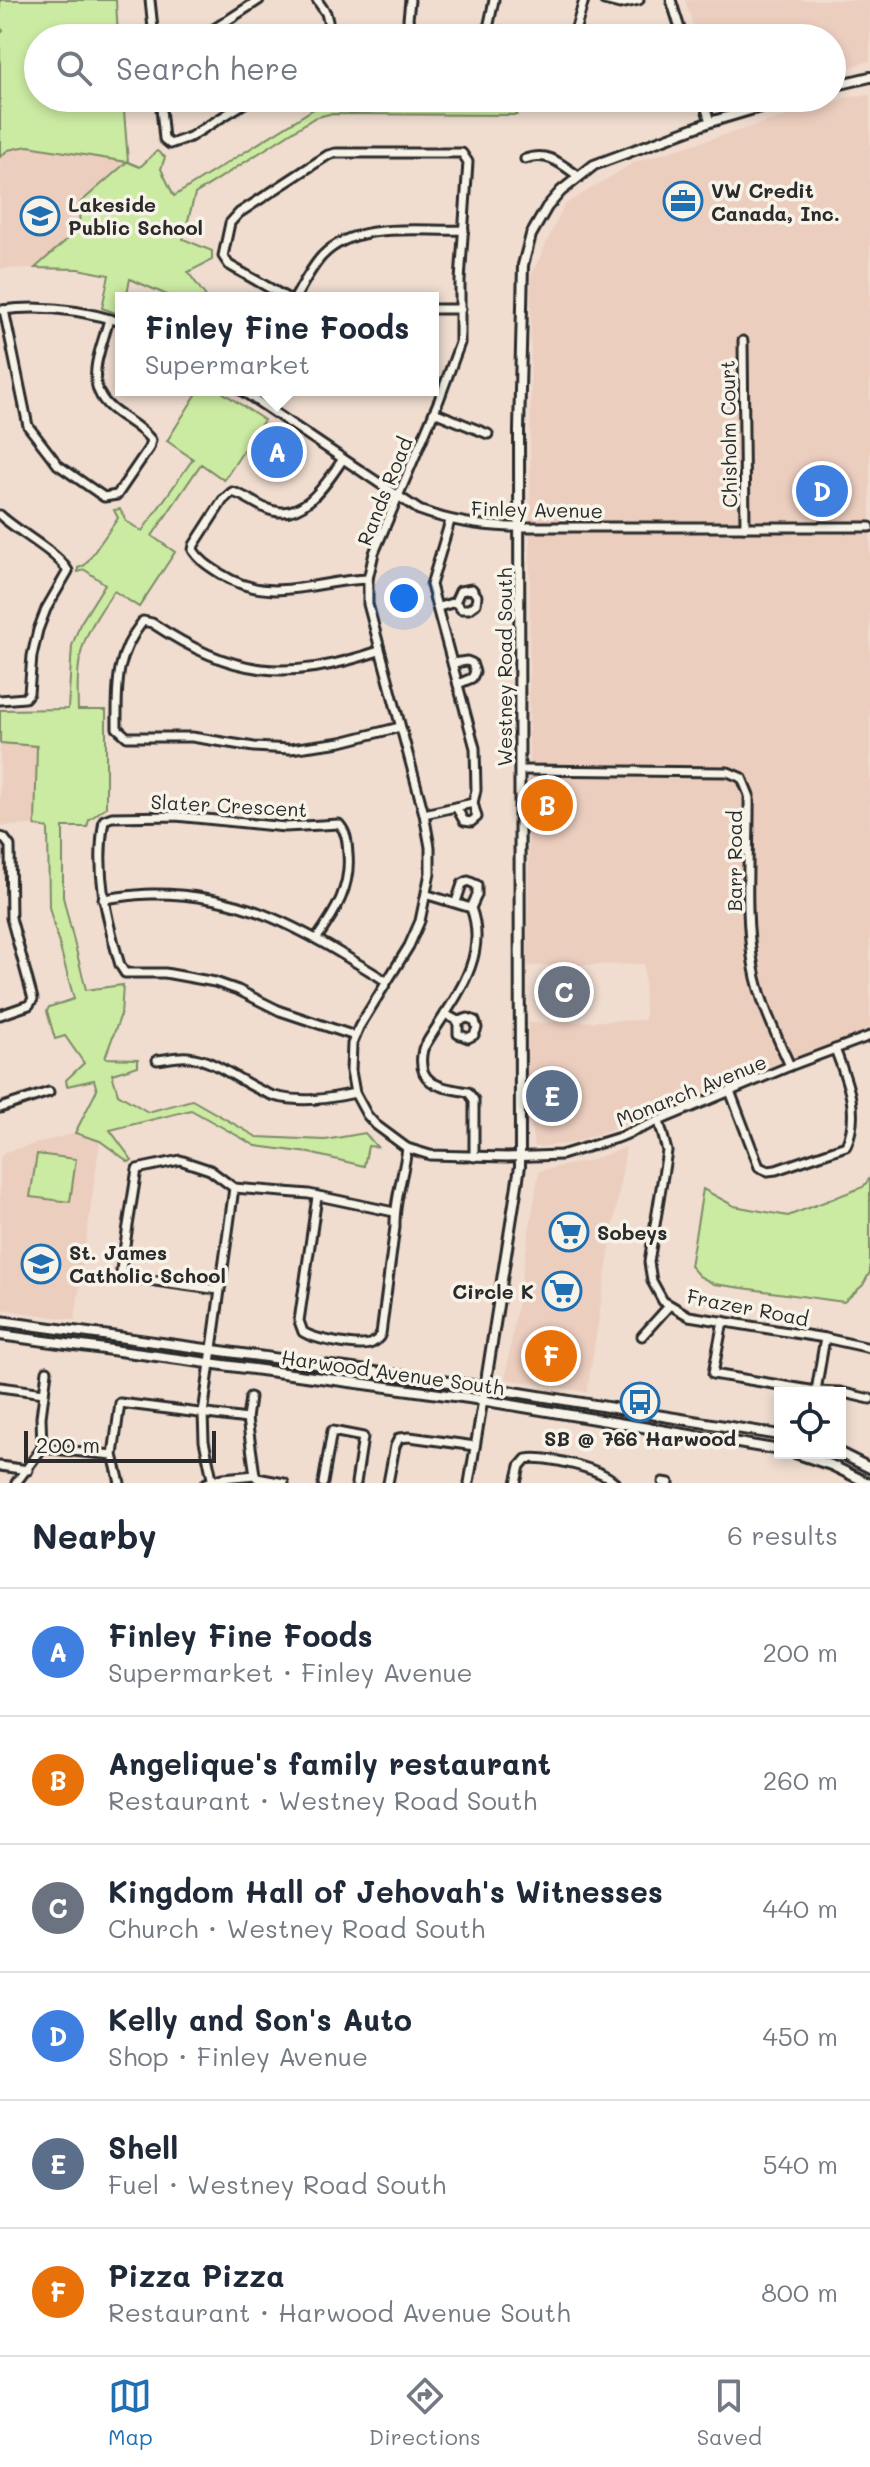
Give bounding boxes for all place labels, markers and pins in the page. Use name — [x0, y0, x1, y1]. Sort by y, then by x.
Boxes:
place label: VW Credit Canada, Inc. — [711, 177, 840, 226]
office icon: VW Credit Canada, Inc. — [662, 180, 704, 222]
place label: Lakeside Public School — [68, 191, 203, 240]
school or university icon: Lakeside Public School — [19, 195, 61, 237]
pin: A — [251, 422, 303, 482]
pin: D — [796, 461, 848, 521]
pin: B — [521, 775, 573, 835]
pin: C — [538, 962, 590, 1022]
pin: E — [526, 1066, 578, 1126]
supermarket icon: Sobeys — [548, 1211, 590, 1253]
place label: Sobeys — [597, 1219, 667, 1245]
place label: St. James Catholic School — [69, 1239, 226, 1288]
school or university icon: St. James Catholic School — [20, 1243, 62, 1285]
supermarket icon: Circle K — [541, 1270, 583, 1312]
place label: Circle K — [452, 1278, 534, 1304]
pin: F — [525, 1326, 577, 1386]
bus stop icon: SB @ 766 Harwood — [619, 1381, 661, 1423]
place label: SB @ 766 Harwood — [544, 1425, 736, 1451]

